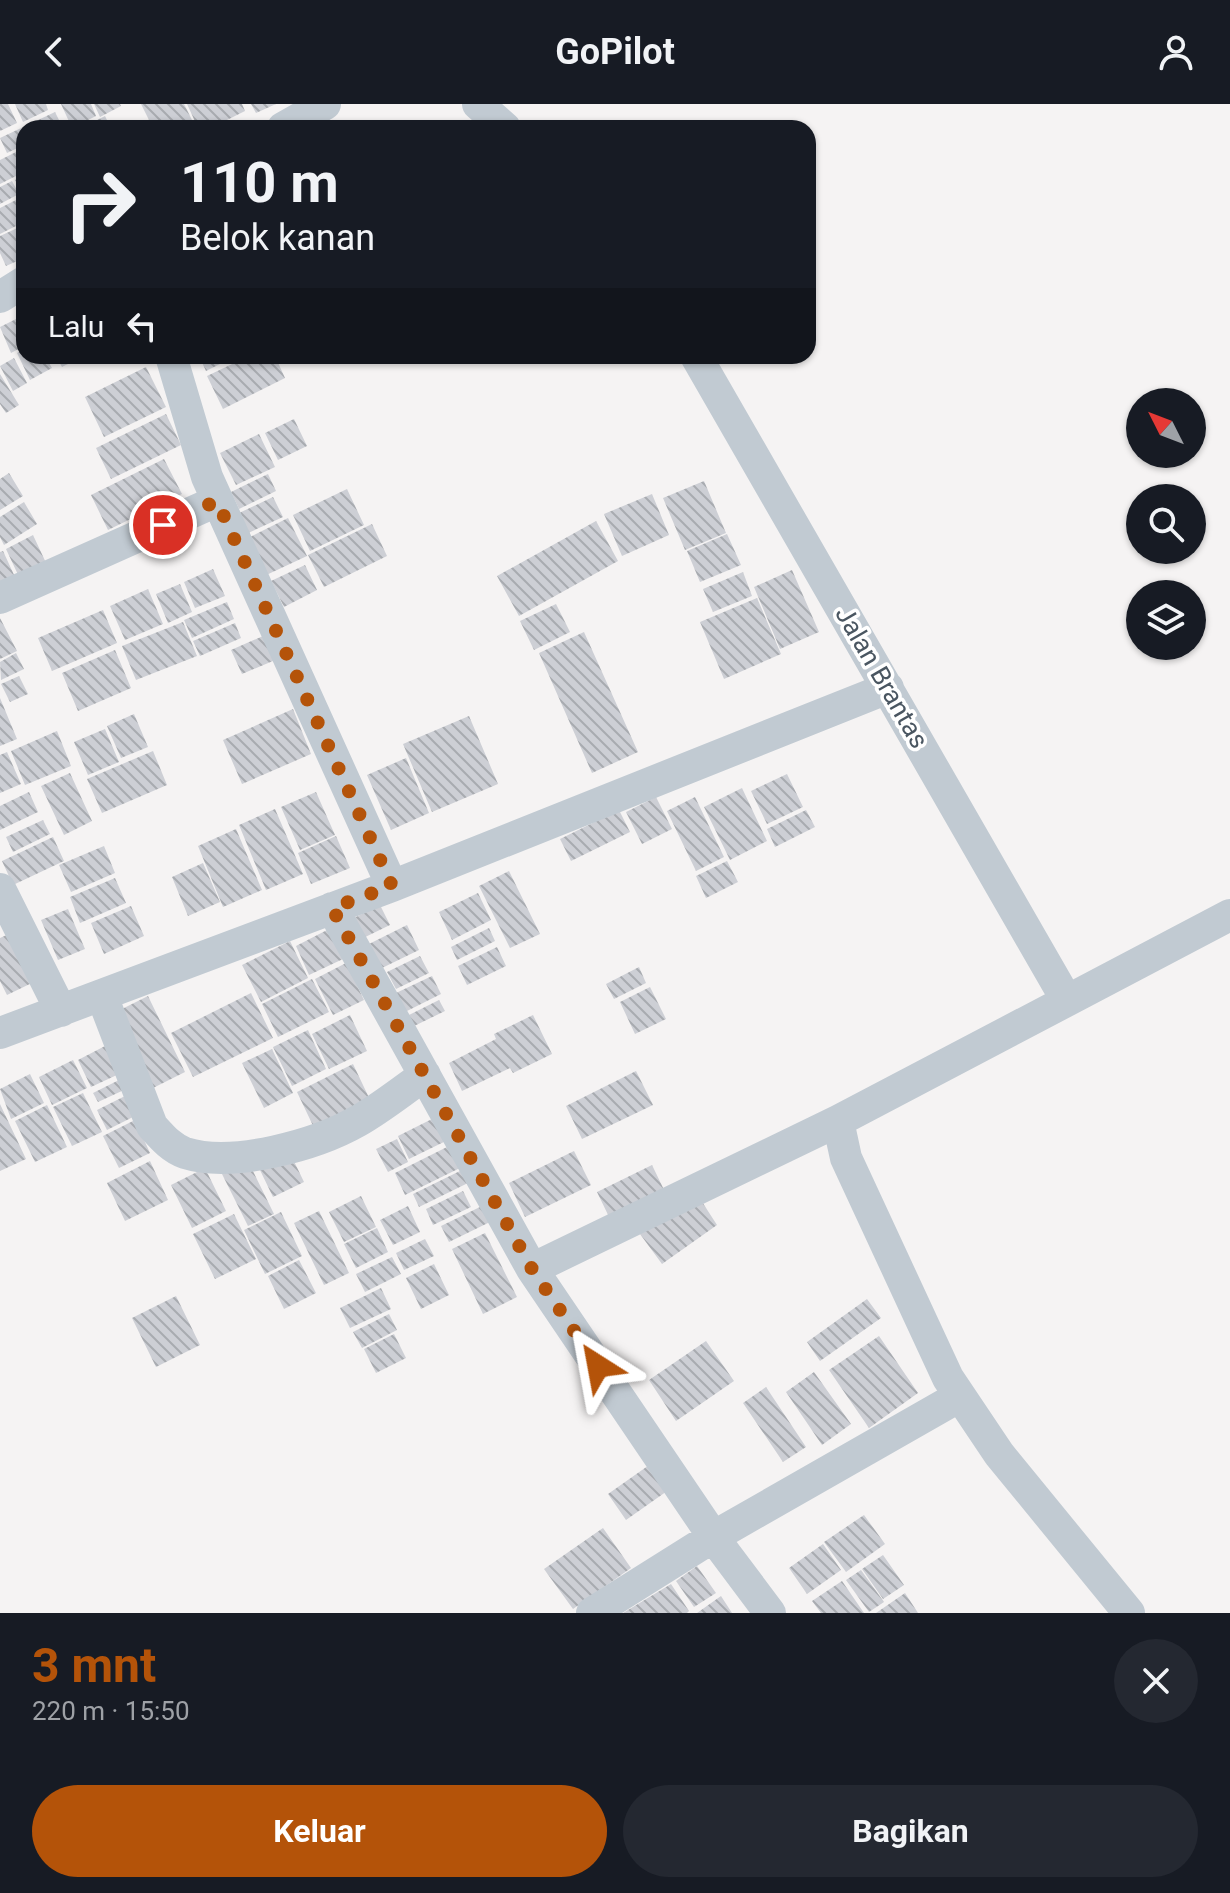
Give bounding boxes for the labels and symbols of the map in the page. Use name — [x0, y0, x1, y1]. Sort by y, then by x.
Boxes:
north arrow — [1126, 388, 1206, 468]
pin — [129, 491, 197, 559]
street label: Jalan Brantas — [829, 601, 935, 753]
position arrow — [556, 1324, 640, 1408]

